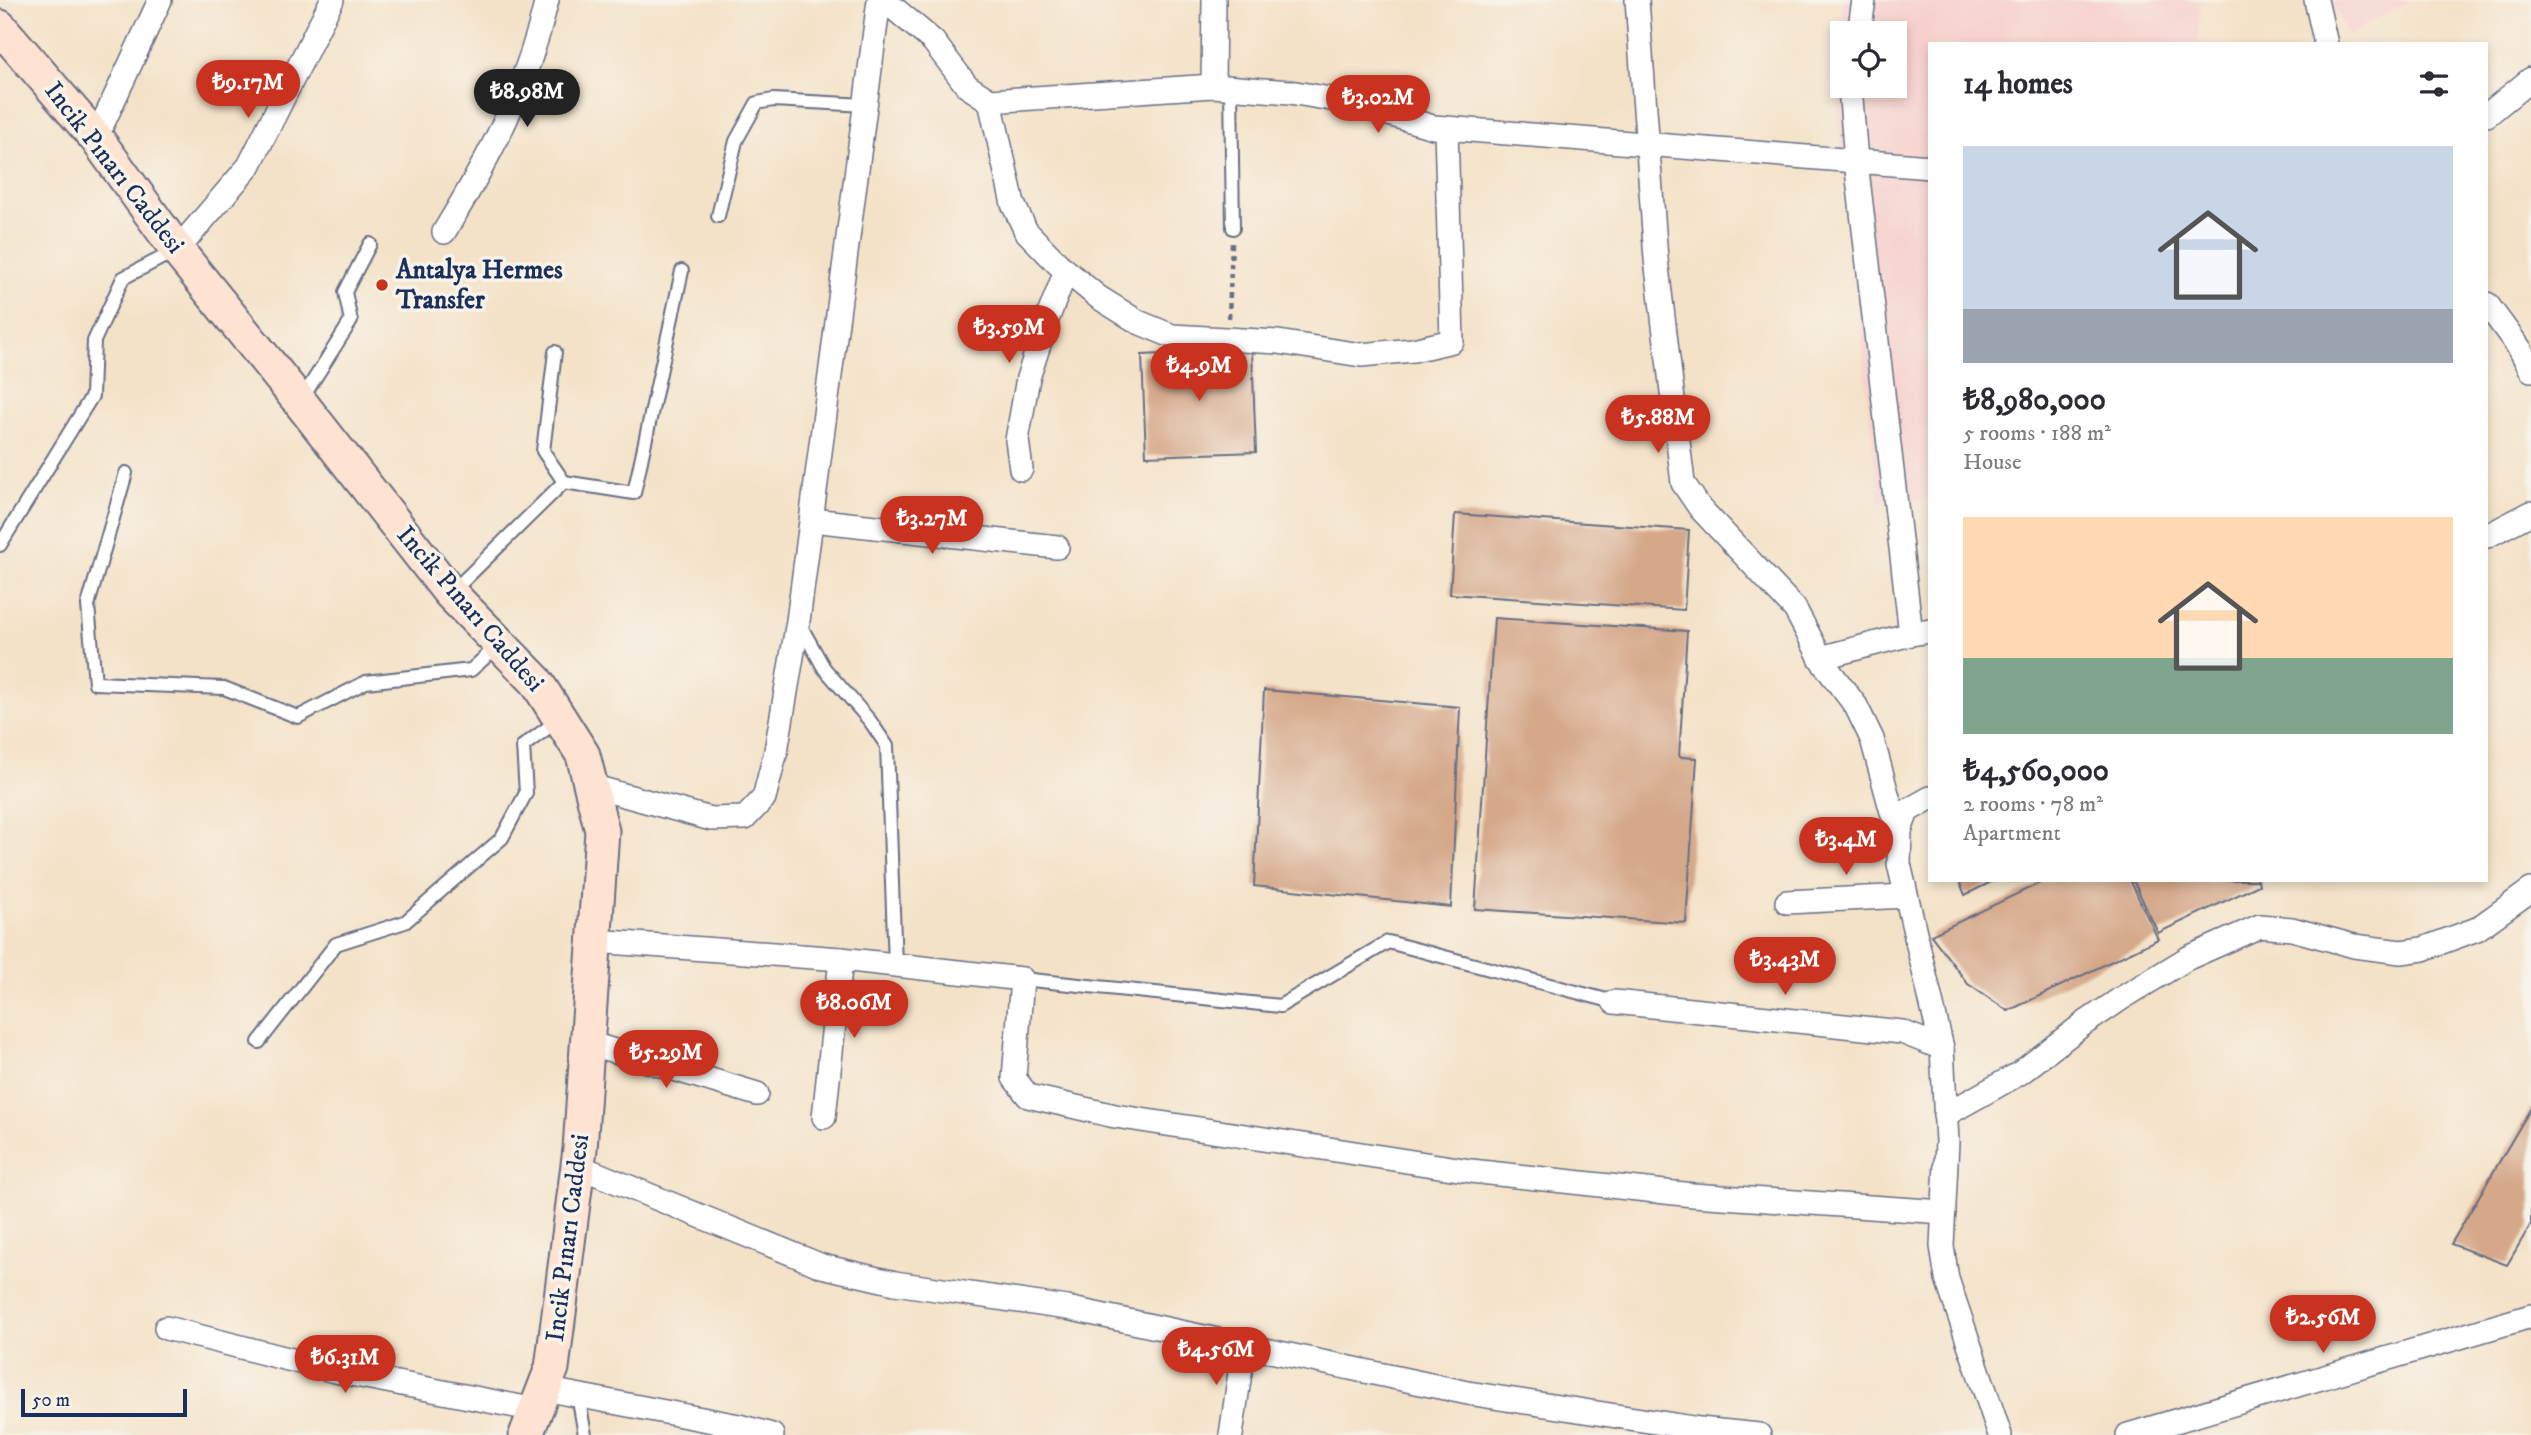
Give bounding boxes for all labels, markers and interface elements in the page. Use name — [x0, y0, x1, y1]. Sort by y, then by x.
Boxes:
map controls — [1830, 21, 1907, 98]
button: locate — [1830, 21, 1907, 98]
pin: ₺9.17M — [191, 60, 305, 120]
icon: filters — [2415, 65, 2453, 103]
text: 14 homes — [1963, 66, 2073, 103]
text: ₺9.17M — [212, 68, 284, 97]
pin: ₺8.98M — [470, 69, 584, 129]
street label: Incik Pınarı Caddesi — [37, 75, 191, 261]
pin: ₺3.02M — [1321, 76, 1435, 135]
text: ₺8.98M — [490, 77, 564, 106]
text: ₺3.02M — [1342, 83, 1414, 112]
icon: home — [2145, 192, 2271, 318]
place label: Antalya Hermes Transfer — [395, 254, 563, 317]
marker: Antalya Hermes Transfer — [374, 277, 390, 293]
pin: ₺3.59M — [952, 306, 1066, 365]
text: ₺3.59M — [974, 313, 1044, 342]
pin: ₺4.9M — [1150, 344, 1248, 403]
text: ₺4.9M — [1167, 351, 1231, 380]
text: ₺8,980,000 — [1963, 382, 2106, 419]
pin: ₺5.88M — [1601, 396, 1715, 455]
text: ₺5.88M — [1621, 403, 1695, 432]
text: 5 rooms · 188 m² — [1963, 419, 2111, 448]
text: House — [1963, 448, 2021, 477]
pin: ₺3.27M — [875, 496, 989, 556]
text: ₺3.27M — [896, 504, 968, 533]
street label: Incik Pınarı Caddesi — [389, 519, 551, 699]
icon: home — [2145, 563, 2271, 689]
text: ₺4,560,000 — [1963, 753, 2109, 790]
text: 2 rooms · 78 m² — [1963, 790, 2103, 819]
pin: ₺3.4M — [1797, 818, 1895, 877]
text: Apartment — [1963, 819, 2061, 848]
text: ₺3.4M — [1815, 825, 1877, 854]
pin: ₺3.43M — [1728, 937, 1842, 997]
text: ₺3.43M — [1750, 945, 1820, 974]
pin: ₺8.06M — [797, 981, 911, 1040]
text: ₺8.06M — [816, 988, 892, 1017]
pin: ₺5.29M — [609, 1030, 723, 1090]
text: ₺5.29M — [629, 1038, 703, 1067]
street label: Incik Pınarı Caddesi — [539, 1132, 597, 1344]
pin: ₺2.56M — [2266, 1296, 2380, 1355]
text: ₺2.56M — [2286, 1303, 2360, 1332]
pin: ₺4.56M — [1159, 1328, 1273, 1387]
text: ₺4.56M — [1178, 1335, 1254, 1364]
pin: ₺6.31M — [288, 1336, 402, 1395]
text: ₺6.31M — [311, 1343, 379, 1372]
scale bar — [21, 1386, 187, 1418]
text: 50 m — [32, 1389, 70, 1412]

